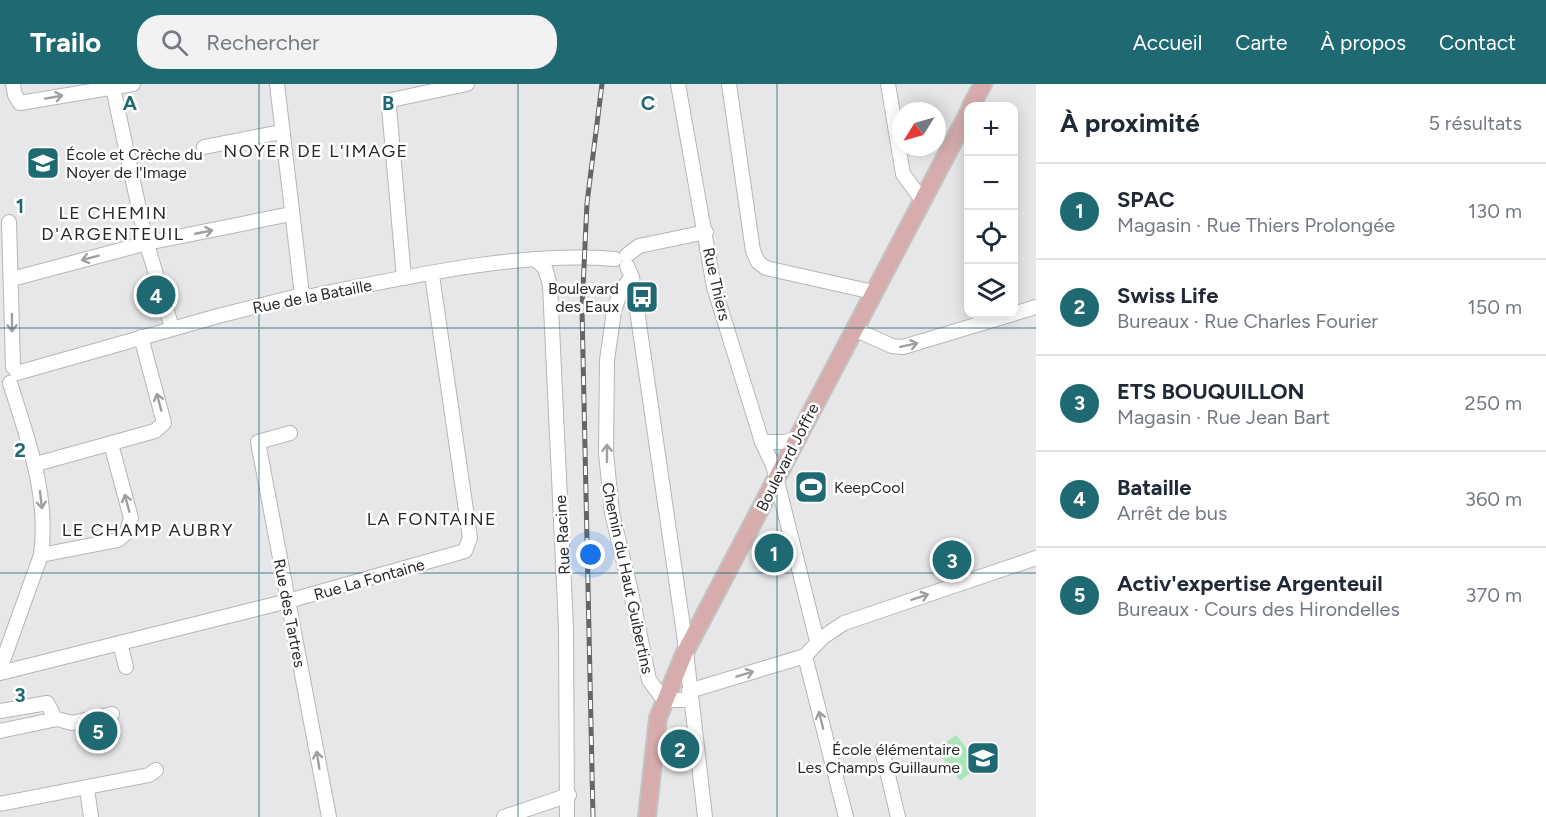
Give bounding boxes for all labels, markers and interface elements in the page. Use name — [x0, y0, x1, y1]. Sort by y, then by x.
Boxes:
search box — [137, 15, 557, 69]
text: Trailo — [30, 25, 101, 59]
icon: search — [158, 26, 191, 59]
text: Rechercher — [206, 29, 319, 56]
text: Accueil — [1133, 30, 1202, 55]
text: Carte — [1235, 30, 1288, 55]
text: À propos — [1321, 30, 1406, 55]
text: Contact — [1439, 30, 1516, 55]
one-way arrow — [44, 91, 63, 102]
text: A — [123, 91, 138, 115]
text: B — [382, 91, 394, 115]
text: C — [641, 91, 655, 115]
north arrow — [892, 102, 946, 156]
map controls — [964, 102, 1018, 318]
button: + — [964, 102, 1018, 156]
text: À proximité — [1060, 107, 1200, 139]
text: 5 résultats — [1428, 111, 1522, 135]
district label: NOYER DE L'IMAGE — [223, 140, 409, 162]
school or university icon: École et Crèche du Noyer de l'Image — [25, 145, 61, 181]
place label: École et Crèche du Noyer de l'Image — [66, 145, 203, 182]
button: − — [964, 156, 1018, 210]
text: SPAC — [1117, 186, 1175, 213]
text: 1 — [16, 194, 24, 218]
text: 1 — [1075, 199, 1084, 223]
text: 130 m — [1468, 199, 1522, 223]
district label: LE CHEMIN D'ARGENTEUIL — [41, 202, 185, 245]
button: locate — [964, 210, 1018, 264]
text: Magasin · Rue Thiers Prolongée — [1117, 213, 1395, 237]
one-way arrow — [194, 226, 214, 237]
street label: Rue Thiers — [699, 246, 734, 323]
one-way arrow — [81, 253, 100, 264]
button: layers — [964, 264, 1018, 318]
pin: 4 — [136, 272, 176, 318]
street label: Rue de la Bataille — [251, 276, 374, 317]
place label: Boulevard des Eaux — [548, 279, 619, 316]
bus stop icon: Boulevard des Eaux — [624, 279, 660, 315]
text: Swiss Life — [1117, 282, 1218, 309]
text: 2 — [1074, 295, 1085, 319]
text: 150 m — [1467, 295, 1522, 319]
text: Bureaux · Rue Charles Fourier — [1117, 309, 1378, 333]
one-way arrow — [6, 313, 18, 333]
one-way arrow — [899, 339, 918, 350]
text: ETS BOUQUILLON — [1117, 378, 1305, 405]
text: 3 — [1074, 391, 1085, 415]
text: 250 m — [1465, 391, 1522, 415]
one-way arrow — [152, 393, 164, 412]
street label: Boulevard Joffre — [752, 400, 823, 514]
text: Magasin · Rue Jean Bart — [1117, 405, 1330, 429]
text: 2 — [14, 438, 26, 462]
one-way arrow — [601, 443, 613, 463]
sports icon: KeepCool — [793, 469, 829, 505]
text: Bataille — [1117, 474, 1191, 501]
place label: KeepCool — [834, 478, 904, 497]
street label: Chemin du Haut Guibertins — [598, 481, 657, 676]
text: 4 — [1073, 487, 1086, 511]
text: 360 m — [1465, 487, 1522, 511]
one-way arrow — [36, 490, 47, 510]
one-way arrow — [121, 493, 132, 512]
street label: Rue Racine — [551, 494, 574, 575]
text: Arrêt de bus — [1117, 501, 1227, 525]
district label: LA FONTAINE — [367, 508, 497, 530]
district label: LE CHAMP AUBRY — [62, 519, 234, 541]
pin: 1 — [754, 530, 794, 576]
pin: 3 — [932, 538, 972, 582]
your location — [576, 540, 605, 569]
street label: Rue La Fontaine — [312, 555, 427, 604]
street label: Rue des Tartres — [270, 557, 309, 669]
text: Activ'expertise Argenteuil — [1117, 570, 1383, 597]
text: 5 — [1074, 583, 1085, 607]
text: 370 m — [1466, 583, 1522, 607]
one-way arrow — [910, 590, 929, 601]
text: Bureaux · Cours des Hirondelles — [1117, 597, 1400, 621]
one-way arrow — [735, 668, 754, 679]
text: 3 — [14, 683, 26, 707]
pin: 5 — [78, 708, 118, 754]
one-way arrow — [815, 710, 827, 729]
pin: 2 — [660, 726, 700, 772]
place label: École élémentaire Les Champs Guillaume — [797, 740, 960, 777]
school or university icon: École élémentaire Les Champs Guillaume — [965, 740, 1001, 776]
one-way arrow — [312, 750, 323, 770]

